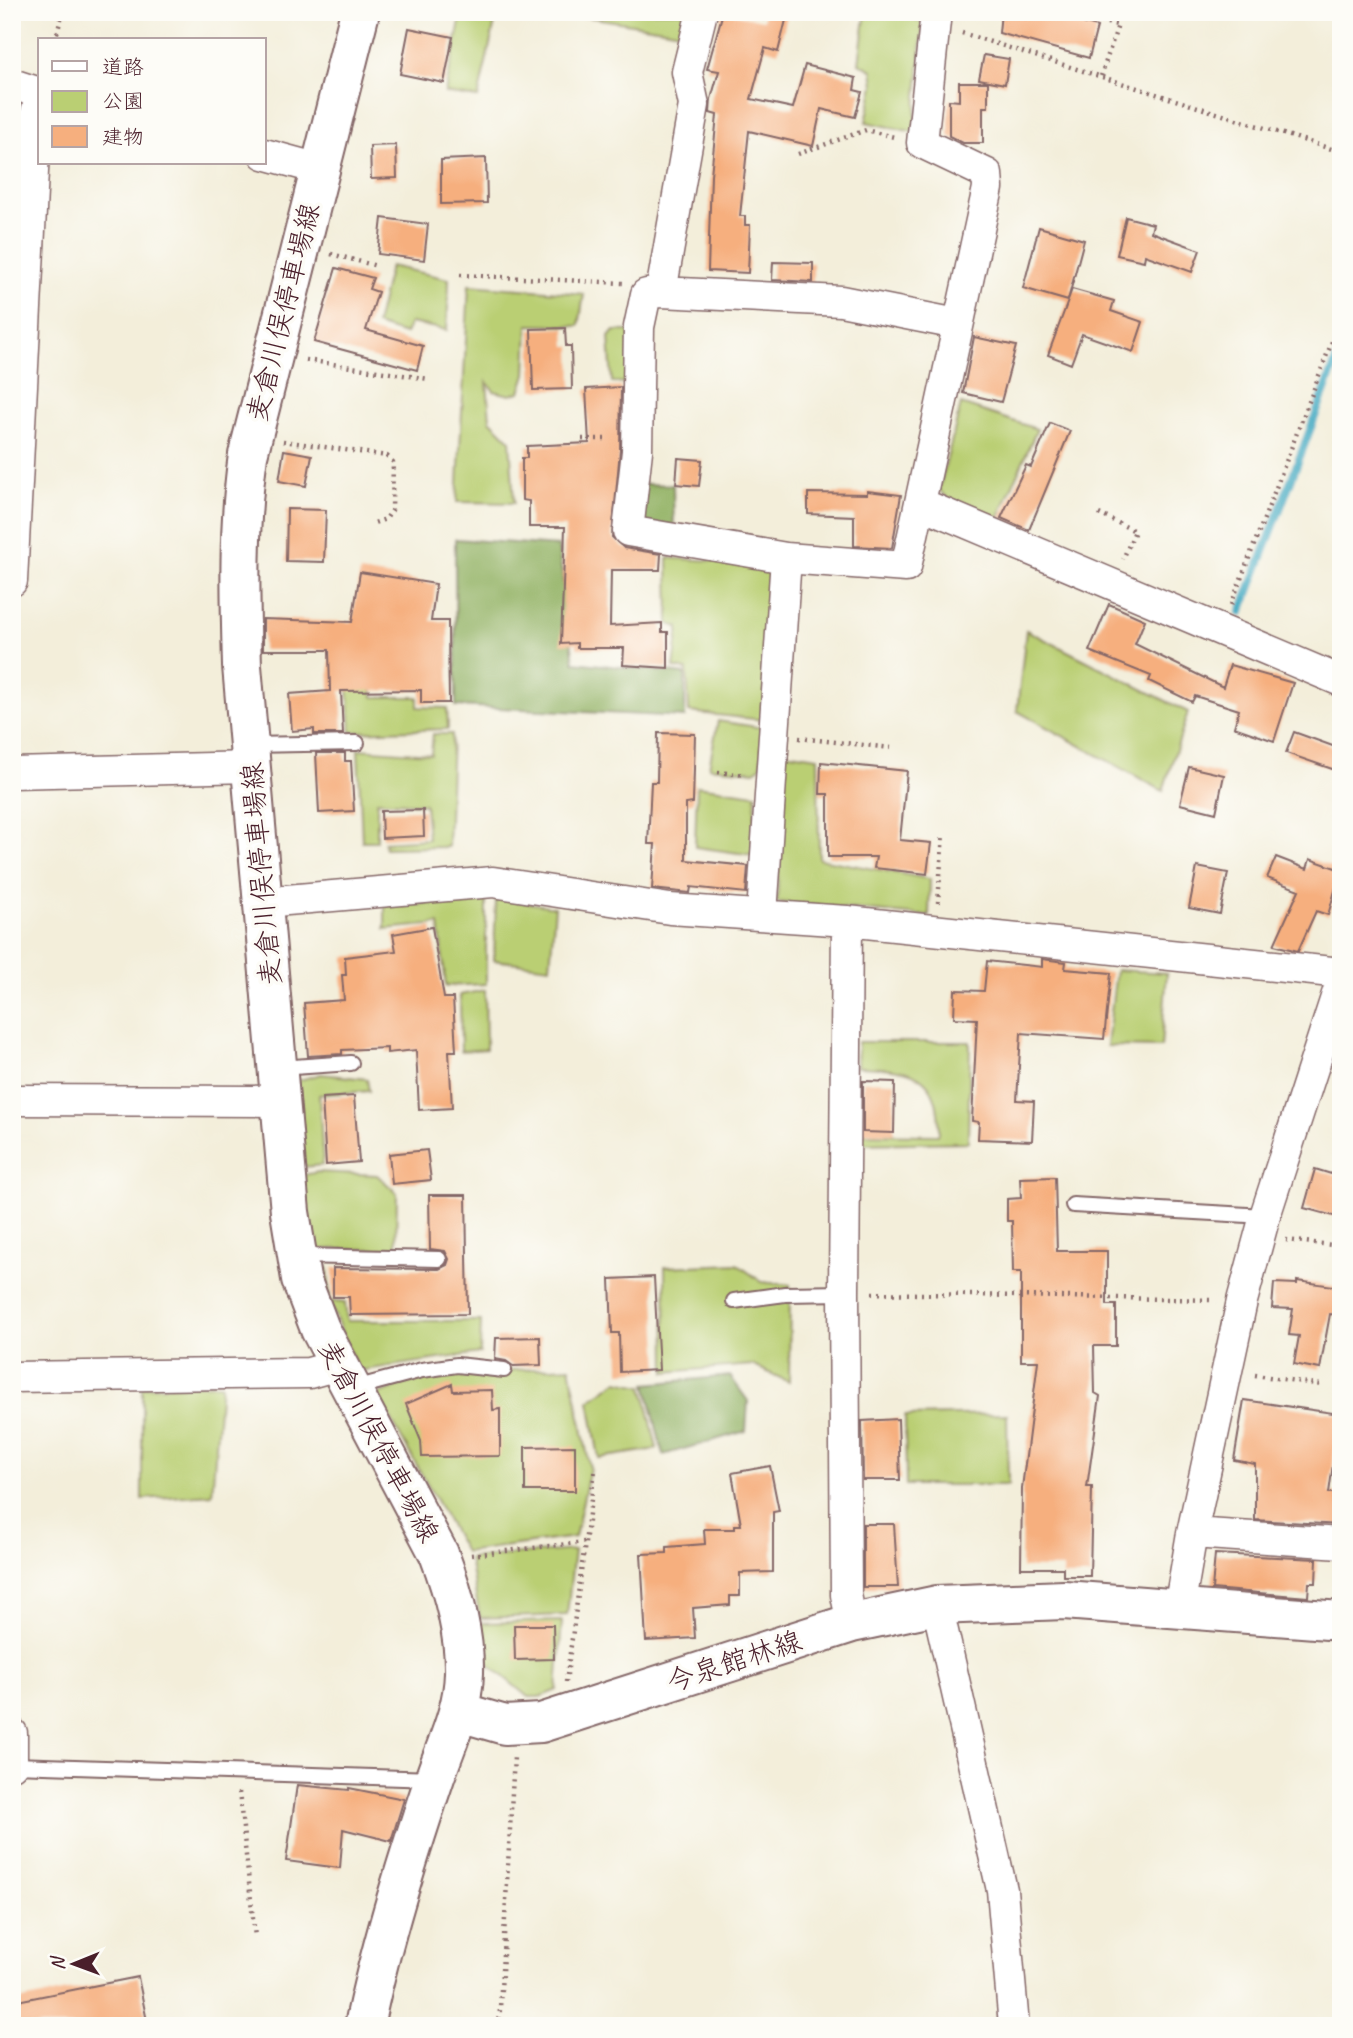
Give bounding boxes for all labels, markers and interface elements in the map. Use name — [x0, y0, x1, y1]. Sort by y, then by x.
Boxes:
legend — [38, 38, 266, 164]
text: 道路 — [102, 54, 144, 80]
text: 公園 — [102, 88, 144, 114]
text: 建物 — [102, 124, 144, 150]
street label: 麦倉川俣停車場線 — [239, 199, 327, 425]
street label: 麦倉川俣停車場線 — [234, 761, 288, 987]
street label: 麦倉川俣停車場線 — [311, 1334, 447, 1548]
street label: 今泉館林線 — [662, 1623, 806, 1699]
north arrow — [38, 1930, 108, 2000]
text: N — [46, 1955, 70, 1970]

